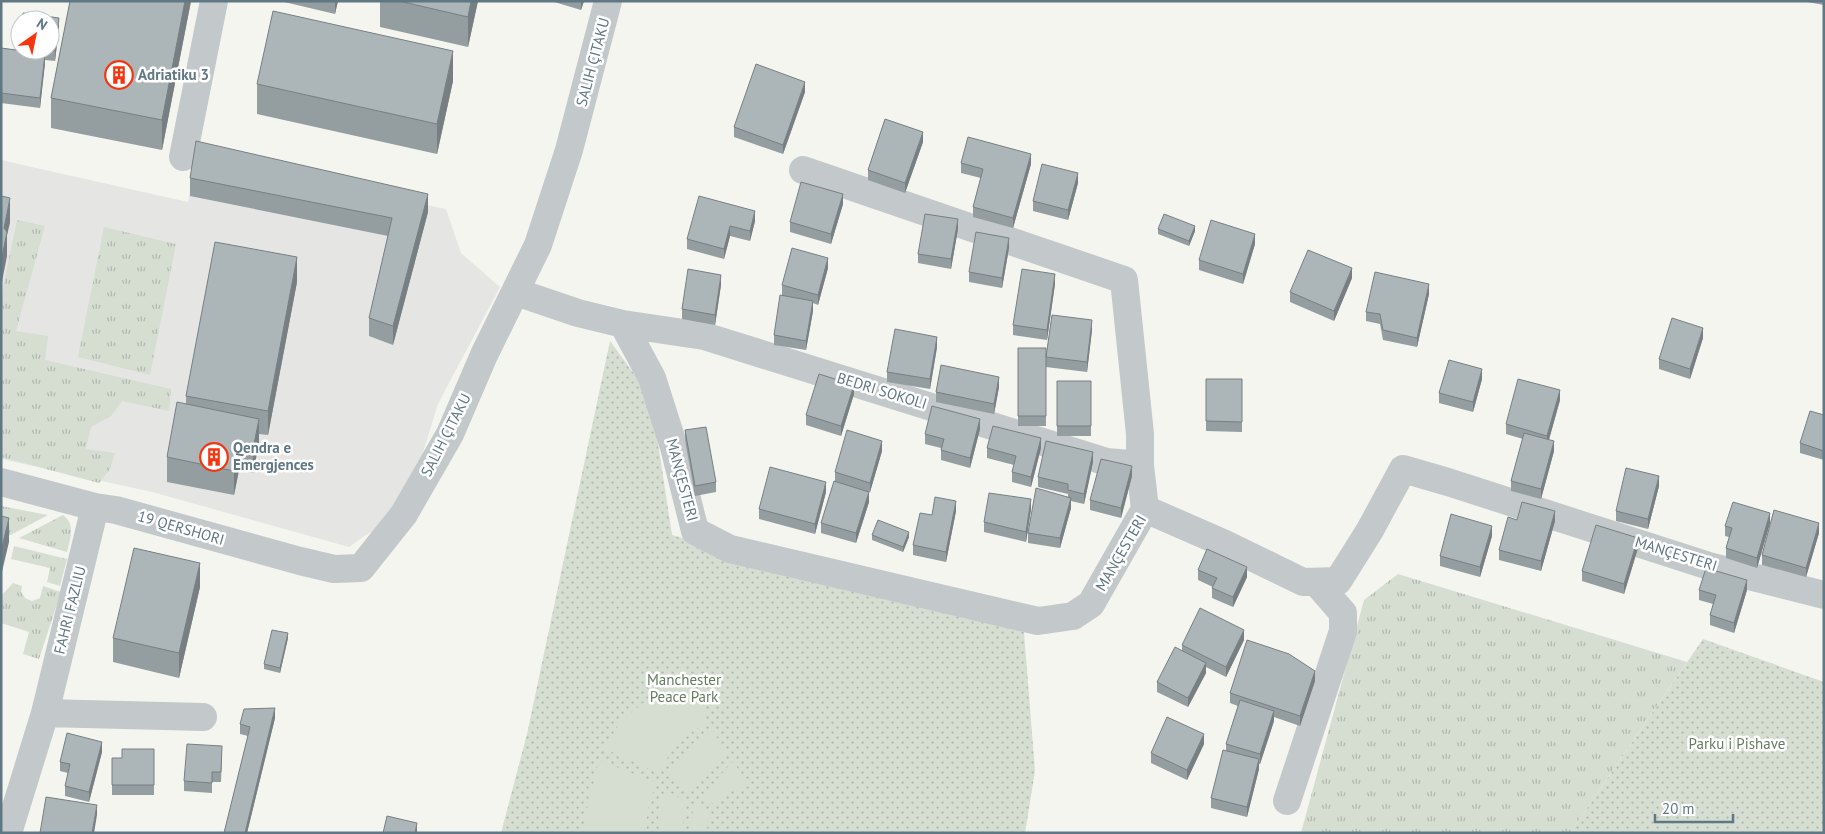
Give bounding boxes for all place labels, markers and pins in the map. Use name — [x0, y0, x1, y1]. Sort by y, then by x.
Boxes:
building icon: Adriatiku 3 — [104, 60, 134, 90]
place label: Adriatiku 3 — [138, 65, 209, 84]
place label: Qendra e Emergjences — [233, 438, 314, 474]
building icon: Qendra e Emergjences — [199, 442, 229, 472]

